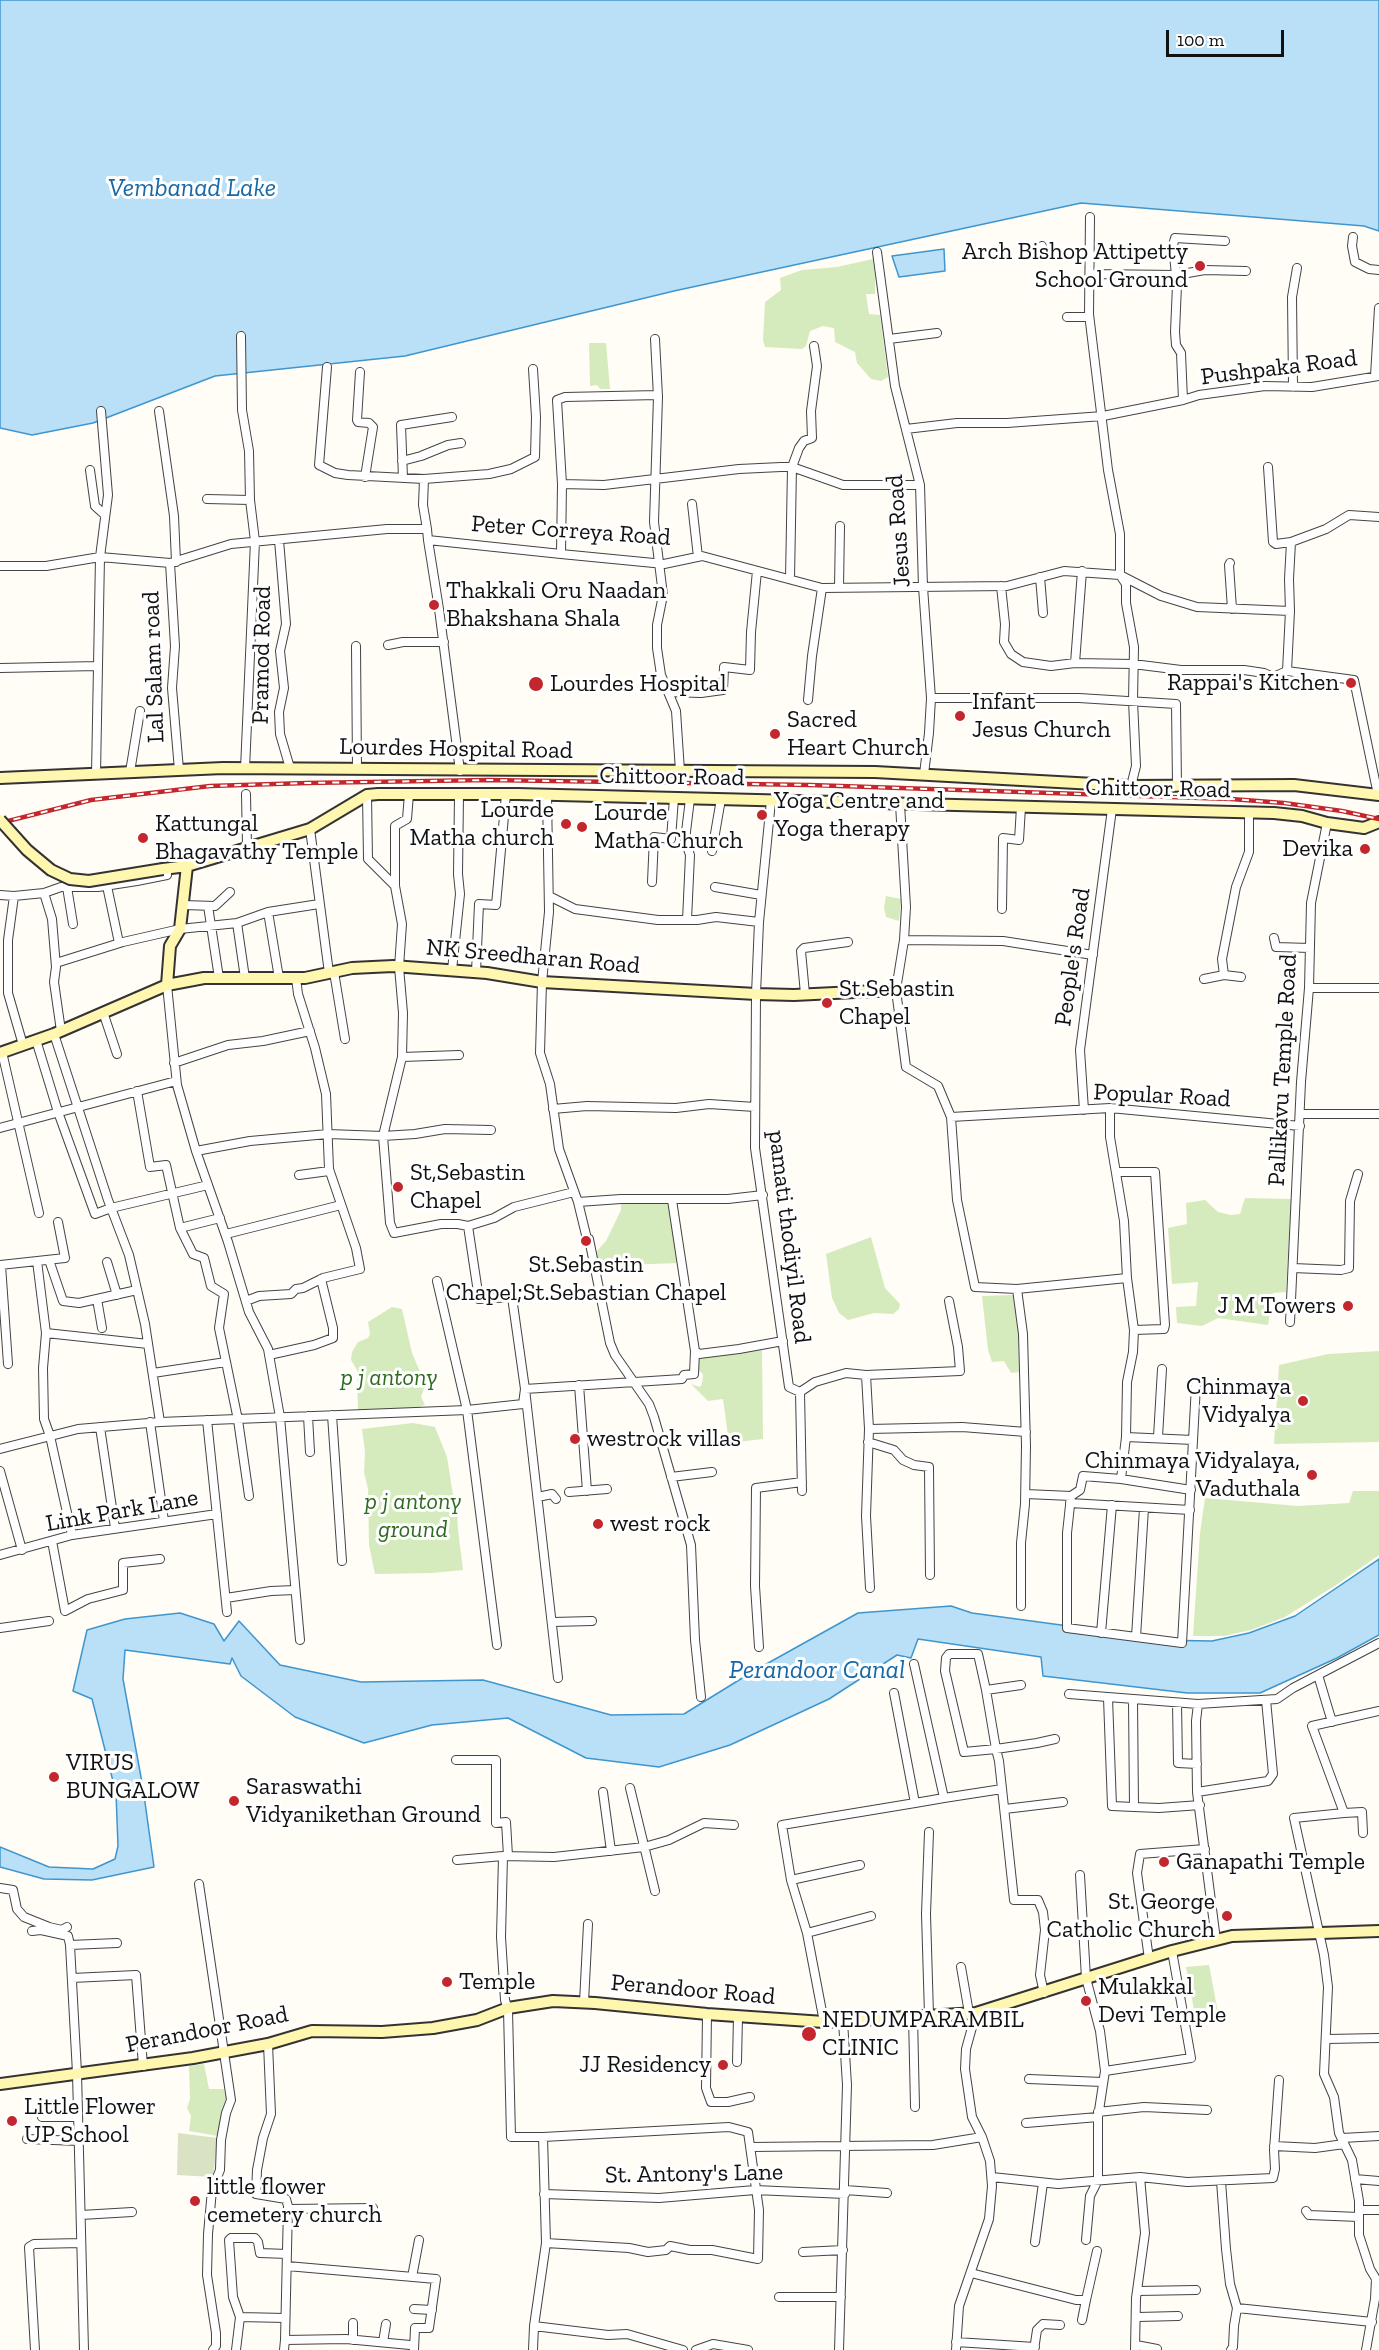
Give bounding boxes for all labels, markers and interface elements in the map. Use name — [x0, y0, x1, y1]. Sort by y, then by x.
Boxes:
scale bar — [1169, 18, 1288, 56]
text: 100 m — [1177, 29, 1224, 51]
water label: Vembanad Lake — [108, 173, 276, 205]
place label: Arch Bishop Attipetty School Ground — [962, 238, 1188, 294]
marker: Arch Bishop Attipetty School Ground — [1193, 259, 1207, 273]
street label: Pushpaka Road — [1199, 344, 1359, 392]
street label: Jesus Road — [881, 474, 917, 588]
street label: Peter Correya Road — [470, 510, 672, 552]
place label: Thakkali Oru Naadan Bhakshana Shala — [446, 577, 666, 633]
street label: Pramod Road — [246, 585, 278, 725]
street label: Lal Salam road — [137, 590, 171, 744]
marker: Thakkali Oru Naadan Bhakshana Shala — [427, 598, 441, 612]
place label: Rappai's Kitchen — [1167, 669, 1339, 697]
place label: Lourdes Hospital — [550, 670, 727, 698]
marker: Lourdes Hospital — [527, 675, 545, 693]
marker: Rappai's Kitchen — [1344, 676, 1358, 690]
place label: Infant Jesus Church — [972, 688, 1111, 744]
place label: Sacred Heart Church — [787, 706, 929, 762]
marker: Infant Jesus Church — [953, 709, 967, 723]
marker: Sacred Heart Church — [768, 727, 782, 741]
street label: Lourdes Hospital Road — [339, 733, 573, 765]
street label: Chittoor Road — [599, 761, 745, 793]
street label: Chittoor Road — [1085, 773, 1231, 805]
place label: Yoga Centre and Yoga therapy — [774, 787, 944, 843]
place label: Lourde Matha church — [409, 796, 554, 852]
place label: Lourde Matha Church — [594, 799, 743, 855]
marker: Yoga Centre and Yoga therapy — [755, 808, 769, 822]
place label: Kattungal Bhagavathy Temple — [155, 810, 358, 866]
marker: Lourde Matha church — [559, 817, 573, 831]
marker: Lourde Matha Church — [575, 820, 589, 834]
marker: Kattungal Bhagavathy Temple — [136, 831, 150, 845]
place label: Devika — [1282, 835, 1353, 863]
marker: Devika — [1358, 842, 1372, 856]
street label: People's Road — [1049, 886, 1097, 1028]
street label: NK Sreedharan Road — [425, 933, 641, 981]
street label: Pallikavu Temple Road — [1263, 953, 1303, 1187]
place label: St.Sebastin Chapel — [839, 975, 954, 1031]
marker: St.Sebastin Chapel — [820, 996, 834, 1010]
street label: Popular Road — [1093, 1078, 1231, 1114]
street label: pamati thodiyil Road — [762, 1129, 816, 1345]
place label: St,Sebastin Chapel — [410, 1159, 525, 1215]
marker: St,Sebastin Chapel — [391, 1180, 405, 1194]
marker: St.Sebastin Chapel;St.Sebastian Chapel — [579, 1234, 593, 1248]
place label: St.Sebastin Chapel;St.Sebastian Chapel — [446, 1251, 726, 1307]
place label: J M Towers — [1218, 1292, 1336, 1320]
marker: J M Towers — [1341, 1299, 1355, 1313]
park label: p j antony — [341, 1364, 437, 1392]
place label: Chinmaya Vidyalya — [1186, 1373, 1291, 1429]
marker: Chinmaya Vidyalya — [1296, 1394, 1310, 1408]
place label: westrock villas — [587, 1425, 741, 1453]
marker: westrock villas — [568, 1432, 582, 1446]
place label: Chinmaya Vidyalaya, Vaduthala — [1085, 1447, 1300, 1503]
marker: Chinmaya Vidyalaya, Vaduthala — [1305, 1468, 1319, 1482]
street label: Link Park Lane — [44, 1483, 200, 1539]
park label: p j antony ground — [365, 1488, 461, 1544]
place label: west rock — [610, 1510, 710, 1538]
marker: west rock — [591, 1517, 605, 1531]
water label: Perandoor Canal — [729, 1655, 905, 1687]
place label: VIRUS BUNGALOW — [66, 1749, 199, 1805]
marker: VIRUS BUNGALOW — [47, 1770, 61, 1784]
place label: Saraswathi Vidyanikethan Ground — [246, 1773, 481, 1829]
marker: Saraswathi Vidyanikethan Ground — [227, 1794, 241, 1808]
place label: Ganapathi Temple — [1176, 1848, 1365, 1876]
marker: Ganapathi Temple — [1157, 1855, 1171, 1869]
place label: St. George Catholic Church — [1047, 1888, 1215, 1944]
marker: St. George Catholic Church — [1220, 1909, 1234, 1923]
place label: Temple — [459, 1968, 535, 1996]
street label: Perandoor Road — [610, 1968, 776, 2012]
place label: Mulakkal Devi Temple — [1098, 1973, 1226, 2029]
marker: Temple — [440, 1975, 454, 1989]
marker: Mulakkal Devi Temple — [1079, 1994, 1093, 2008]
street label: Perandoor Road — [123, 2000, 291, 2060]
place label: NEDUMPARAMBIL CLINIC — [822, 2006, 1024, 2062]
marker: NEDUMPARAMBIL CLINIC — [800, 2025, 818, 2043]
place label: JJ Residency — [579, 2051, 711, 2079]
marker: JJ Residency — [716, 2058, 730, 2072]
place label: Little Flower UP School — [24, 2093, 156, 2149]
marker: Little Flower UP School — [5, 2114, 19, 2128]
street label: St. Antony's Lane — [605, 2158, 783, 2190]
place label: little flower cemetery church — [207, 2173, 382, 2229]
marker: little flower cemetery church — [188, 2194, 202, 2208]

